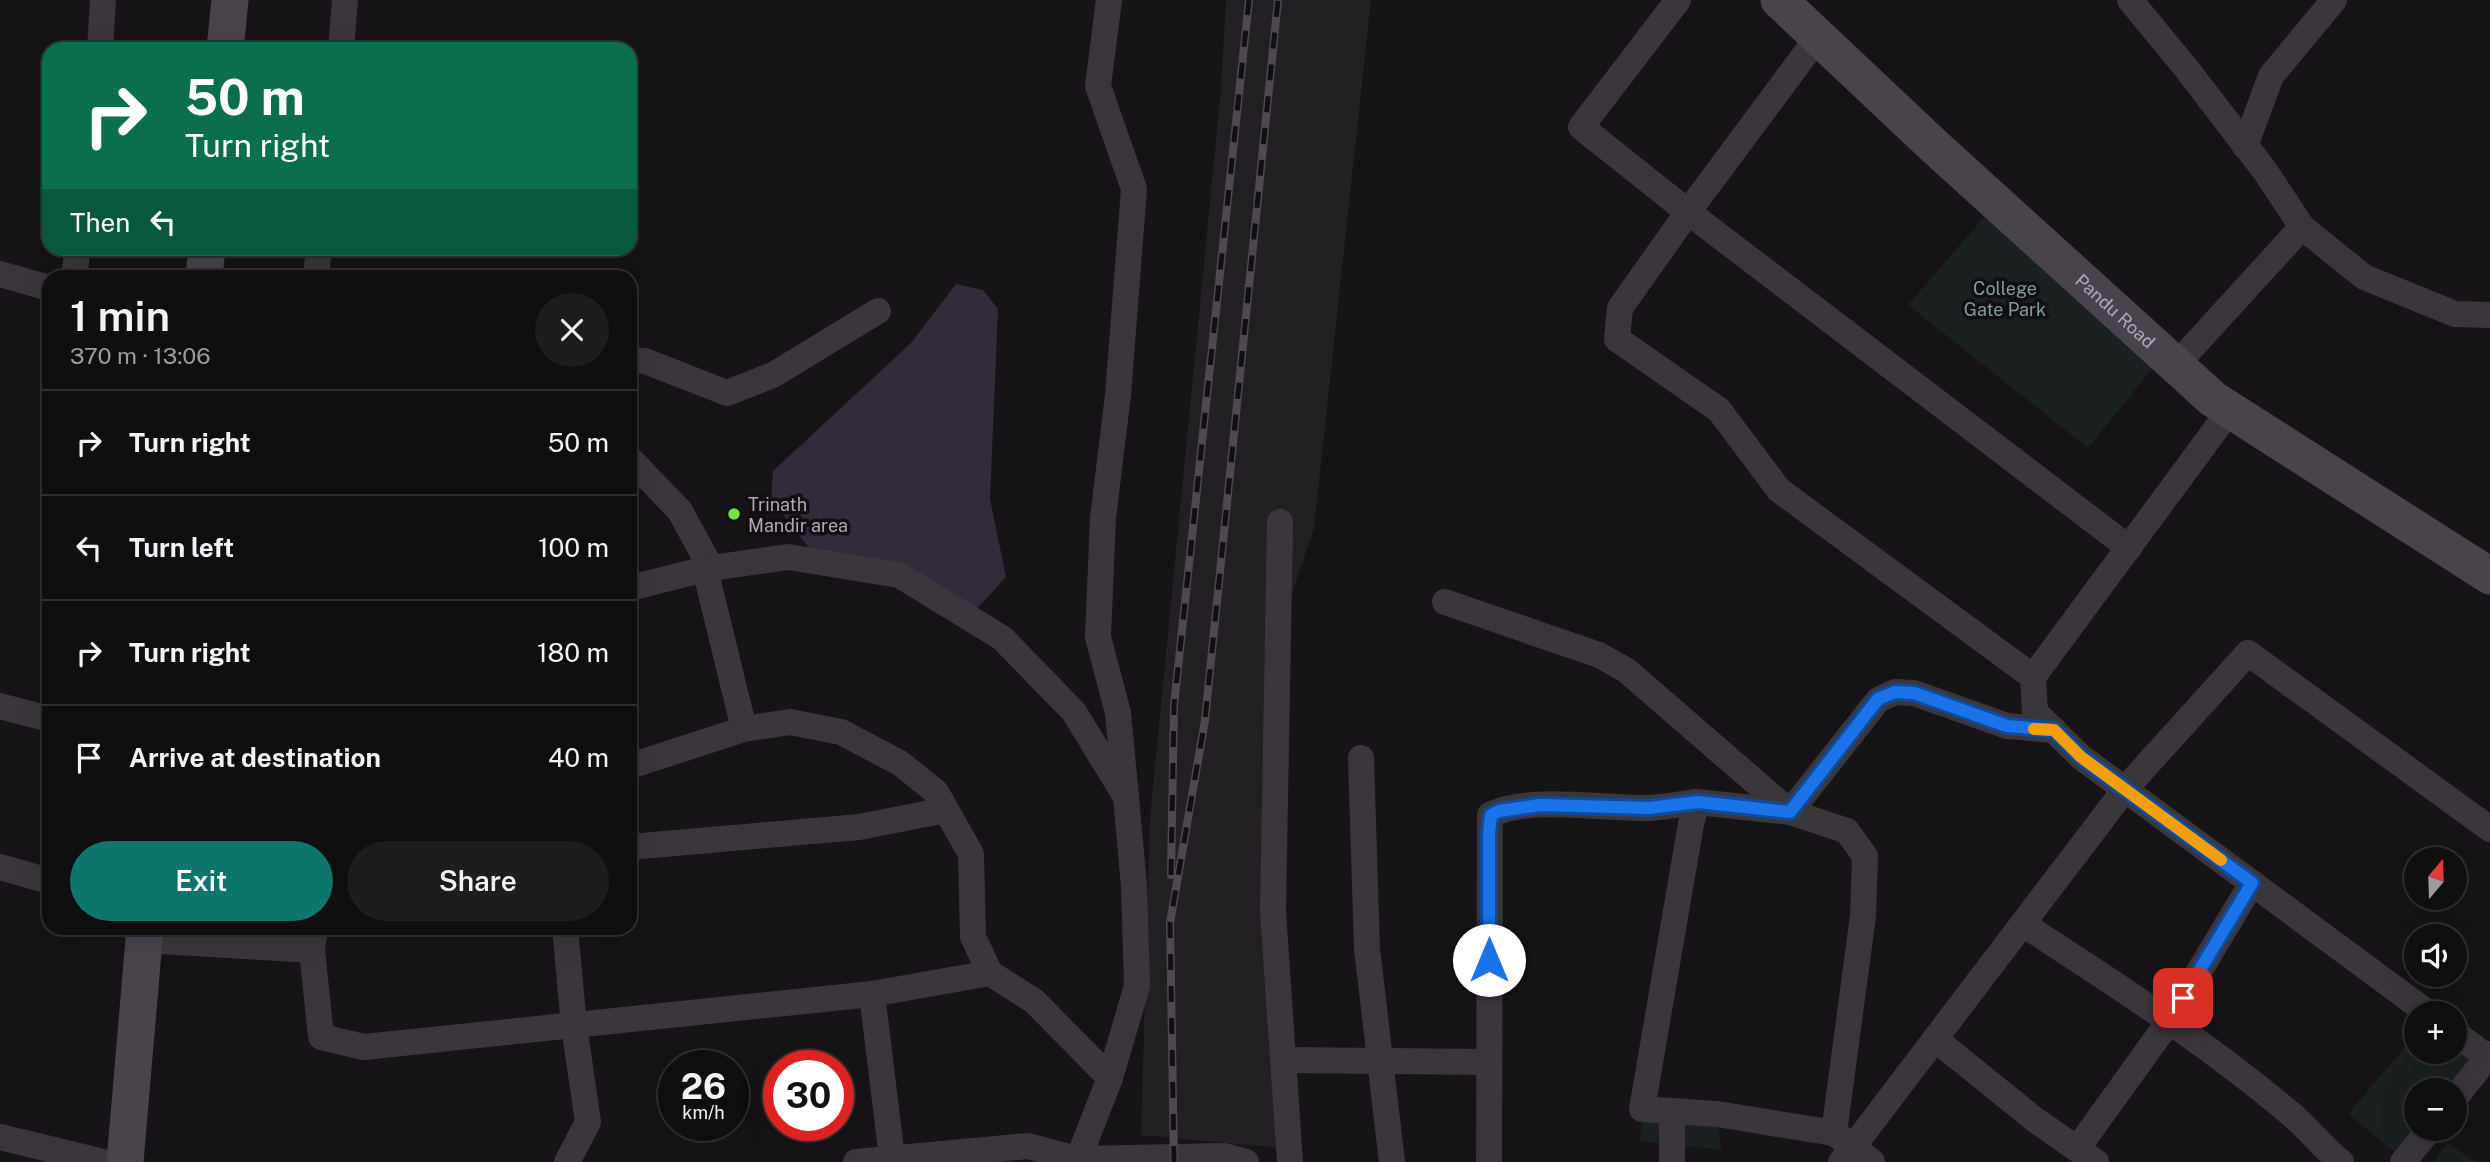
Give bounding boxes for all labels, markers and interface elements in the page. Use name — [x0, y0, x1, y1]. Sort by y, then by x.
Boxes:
text: 50 m — [185, 68, 305, 126]
icon: right — [70, 70, 161, 161]
text: Turn right — [185, 127, 330, 164]
icon: left — [144, 203, 182, 241]
text: Then — [70, 207, 130, 238]
street label: Pandu Road — [2071, 269, 2160, 352]
park label: College Gate Park — [1964, 278, 2046, 320]
text: 1 min — [70, 291, 170, 340]
button: close — [535, 293, 609, 367]
text: 370 m · 13:06 — [70, 342, 211, 369]
icon: right — [70, 424, 108, 462]
text: Turn right — [129, 427, 251, 458]
text: 50 m — [548, 427, 609, 458]
place label: Trinath Mandir area — [748, 494, 848, 536]
marker: Trinath Mandir area — [726, 506, 742, 522]
icon: left — [70, 529, 108, 567]
text: Turn left — [129, 532, 234, 563]
text: 100 m — [538, 532, 609, 563]
icon: right — [70, 634, 108, 672]
text: Turn right — [129, 637, 251, 668]
text: 180 m — [537, 637, 609, 668]
icon: arrive — [70, 739, 108, 777]
text: Arrive at destination — [129, 742, 381, 773]
text: 40 m — [548, 742, 609, 773]
button: Exit — [70, 841, 333, 921]
button: Share — [347, 841, 609, 921]
north arrow — [2404, 847, 2468, 910]
map controls — [2404, 847, 2467, 1141]
position arrow — [1452, 923, 1526, 997]
button: sound — [2404, 924, 2467, 987]
pin — [2153, 968, 2213, 1028]
icon: arrive — [2164, 979, 2202, 1017]
button: + — [2404, 1001, 2467, 1064]
speed limit sign: 30 — [763, 1050, 854, 1141]
text: 26 — [681, 1066, 726, 1107]
button: − — [2404, 1078, 2467, 1141]
text: km/h — [682, 1102, 725, 1123]

